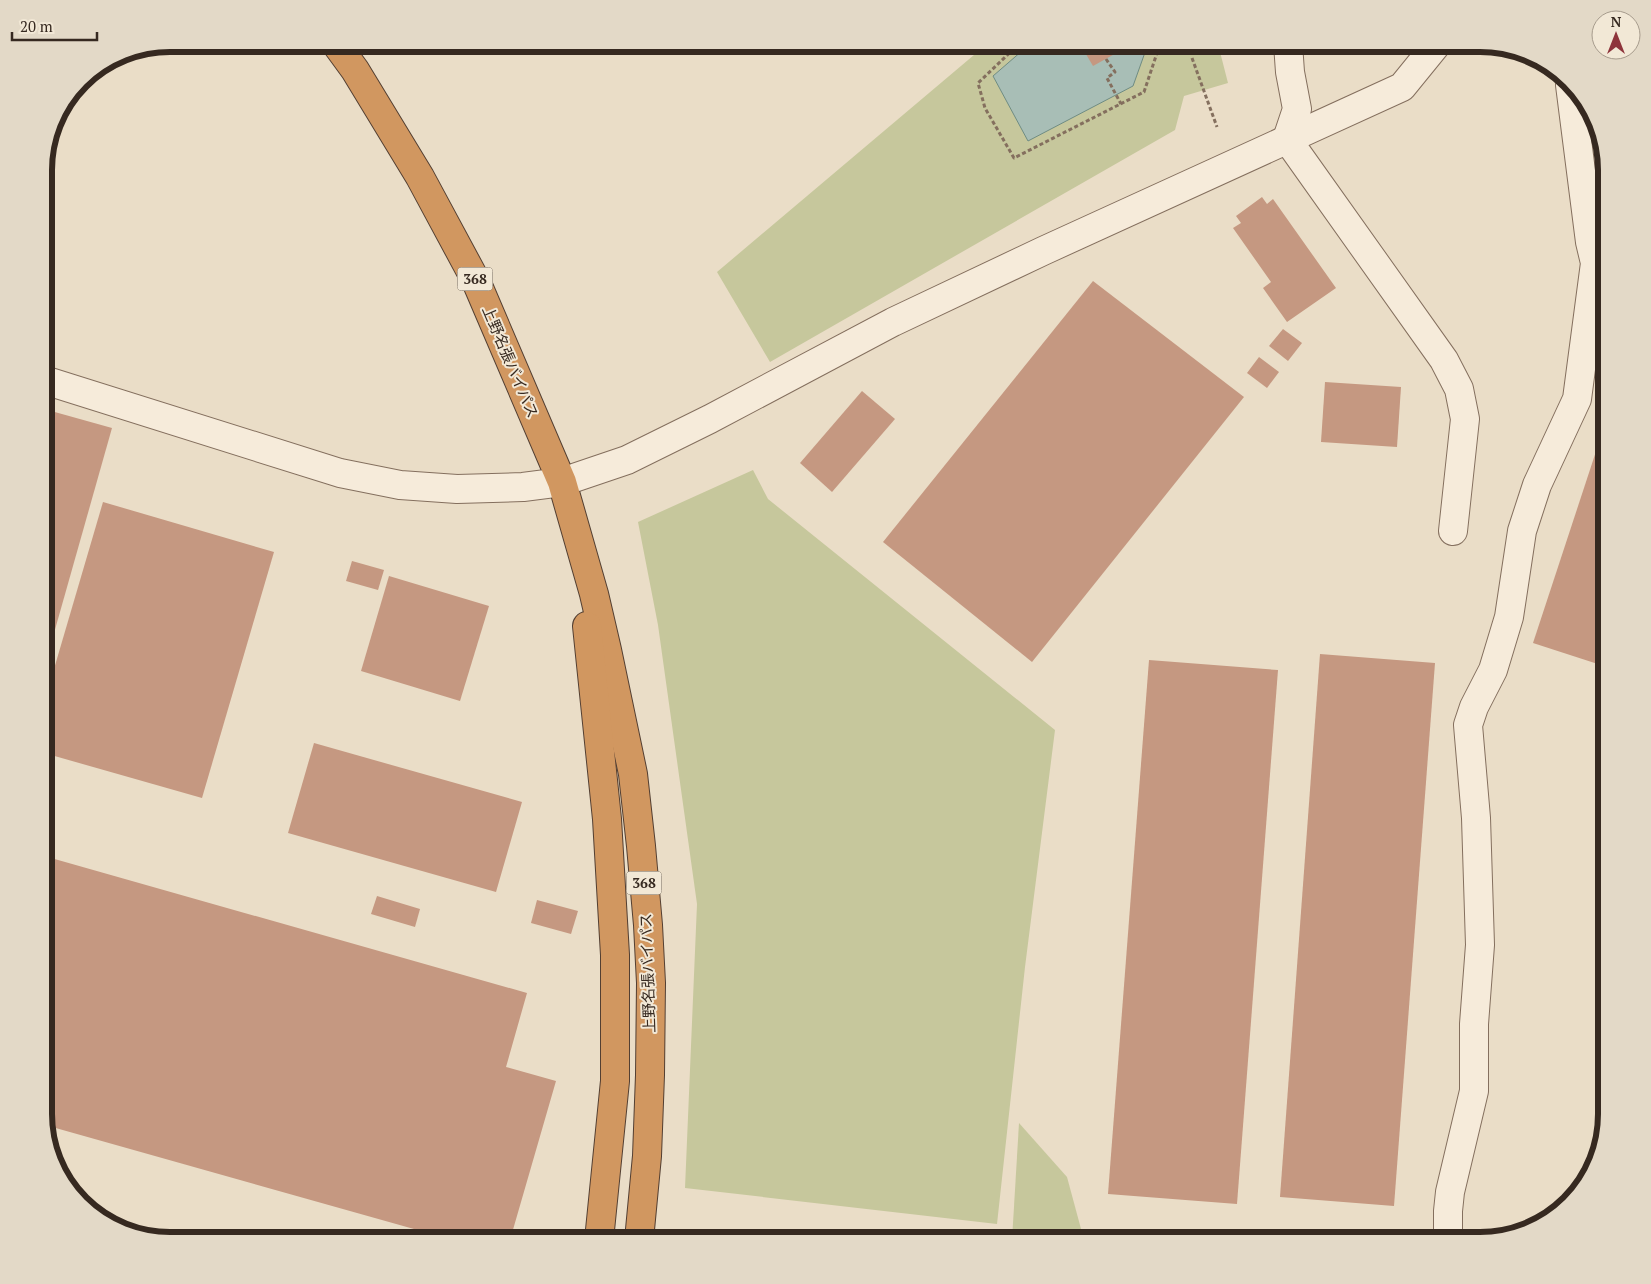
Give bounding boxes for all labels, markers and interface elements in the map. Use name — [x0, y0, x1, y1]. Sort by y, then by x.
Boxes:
scale bar — [12, 10, 98, 42]
north arrow — [1591, 10, 1641, 60]
text: N — [1611, 12, 1622, 31]
text: 20 m — [20, 16, 53, 36]
road number: 368 — [458, 268, 492, 290]
street label: 上野名張バイパス — [478, 303, 544, 421]
road number: 368 — [626, 871, 662, 894]
street label: 上野名張バイパス — [635, 913, 659, 1033]

